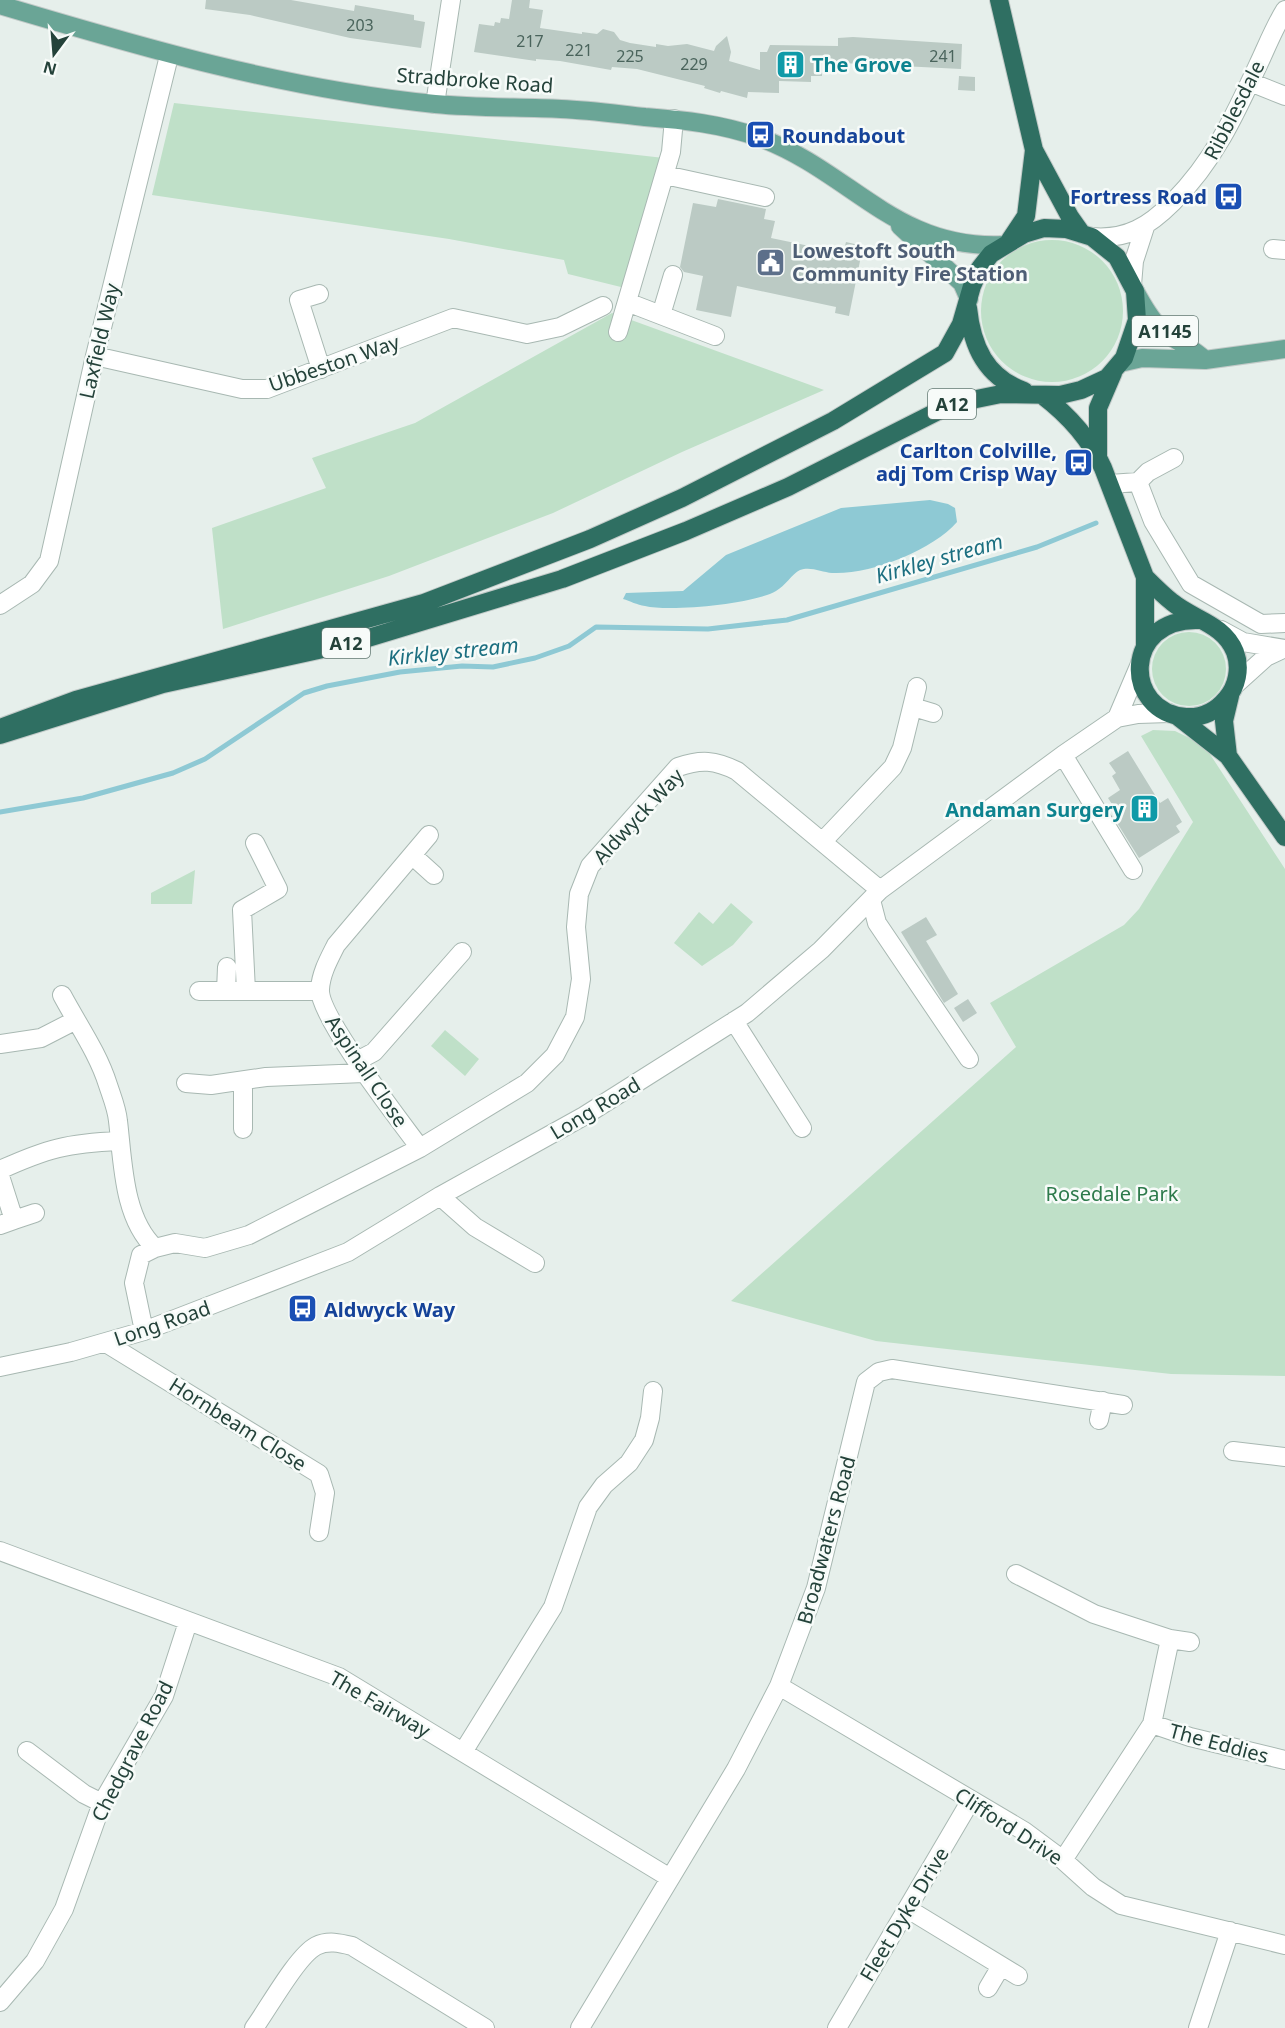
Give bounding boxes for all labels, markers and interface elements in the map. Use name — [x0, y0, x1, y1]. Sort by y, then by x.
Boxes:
house number: 203 — [346, 14, 374, 36]
north arrow — [24, 24, 84, 84]
house number: 217 — [516, 30, 544, 52]
house number: 221 — [565, 39, 593, 61]
house number: 225 — [616, 45, 644, 67]
house number: 241 — [929, 45, 957, 67]
building icon: The Grove — [775, 48, 807, 80]
place label: The Grove — [812, 51, 912, 78]
house number: 229 — [680, 53, 708, 75]
text: N — [41, 56, 59, 81]
street label: Ribblesdale — [1197, 56, 1271, 164]
street label: Stradbroke Road — [396, 61, 554, 99]
bus stop icon: Roundabout — [745, 119, 777, 151]
place label: Roundabout — [782, 122, 905, 149]
bus stop icon: Fortress Road — [1212, 180, 1244, 212]
place label: Fortress Road — [1070, 183, 1207, 210]
place label: Lowestoft South Community Fire Station — [792, 237, 1028, 287]
public building icon: Lowestoft South Community Fire Station — [755, 246, 787, 278]
street label: Laxfield Way — [73, 280, 126, 401]
road number: A1145 — [1132, 316, 1198, 346]
street label: Ubbeston Way — [265, 328, 404, 398]
road number: A12 — [928, 389, 976, 419]
place label: Carlton Colville, adj Tom Crisp Way — [876, 437, 1058, 487]
bus stop icon: Carlton Colville, adj Tom Crisp Way — [1062, 446, 1094, 478]
water label: Kirkley stream — [872, 526, 1006, 590]
road number: A12 — [322, 628, 370, 658]
water label: Kirkley stream — [386, 630, 520, 672]
street label: Aldwyck Way — [587, 762, 690, 870]
building icon: Andaman Surgery — [1129, 793, 1161, 825]
place label: Andaman Surgery — [945, 796, 1125, 823]
street label: Aspinall Close — [320, 1010, 414, 1132]
street label: Long Road — [545, 1071, 645, 1145]
park label: Rosedale Park — [1046, 1180, 1179, 1207]
bus stop icon: Aldwyck Way — [287, 1293, 319, 1325]
street label: Long Road — [110, 1294, 214, 1352]
place label: Aldwyck Way — [324, 1296, 456, 1323]
street label: Hornbeam Close — [164, 1371, 312, 1477]
street label: Broadwaters Road — [791, 1453, 861, 1627]
street label: The Fairway — [325, 1664, 436, 1744]
street label: Chedgrave Road — [85, 1676, 179, 1826]
street label: The Eddies — [1166, 1717, 1272, 1769]
street label: Clifford Drive — [950, 1781, 1068, 1871]
street label: Fleet Dyke Drive — [853, 1842, 955, 1986]

